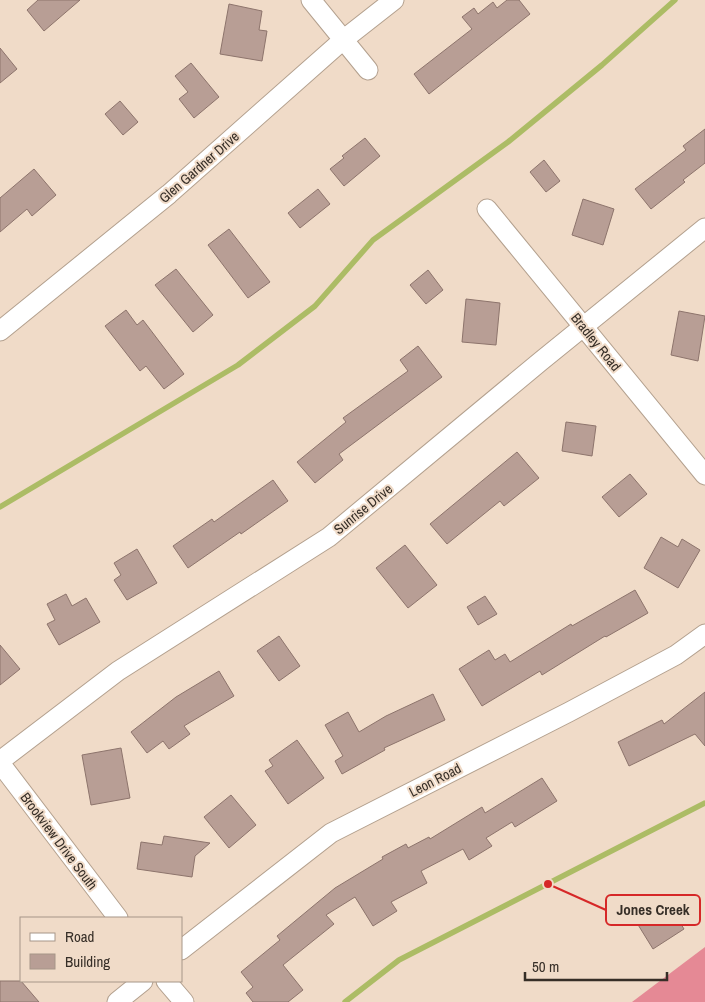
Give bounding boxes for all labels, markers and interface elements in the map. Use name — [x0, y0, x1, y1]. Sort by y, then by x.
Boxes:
street label: Glen Gardner Drive — [155, 127, 243, 207]
street label: Bradley Road — [567, 309, 625, 375]
street label: Sunrise Drive — [330, 480, 396, 538]
street label: Leon Road — [406, 759, 464, 801]
street label: Brookview Drive South — [16, 789, 102, 893]
callout: Jones Creek — [606, 895, 700, 925]
text: Jones Creek — [616, 899, 690, 920]
legend — [20, 917, 182, 982]
text: Road — [65, 926, 94, 947]
scale bar — [525, 950, 668, 982]
text: Building — [65, 951, 110, 972]
text: 50 m — [532, 956, 559, 977]

